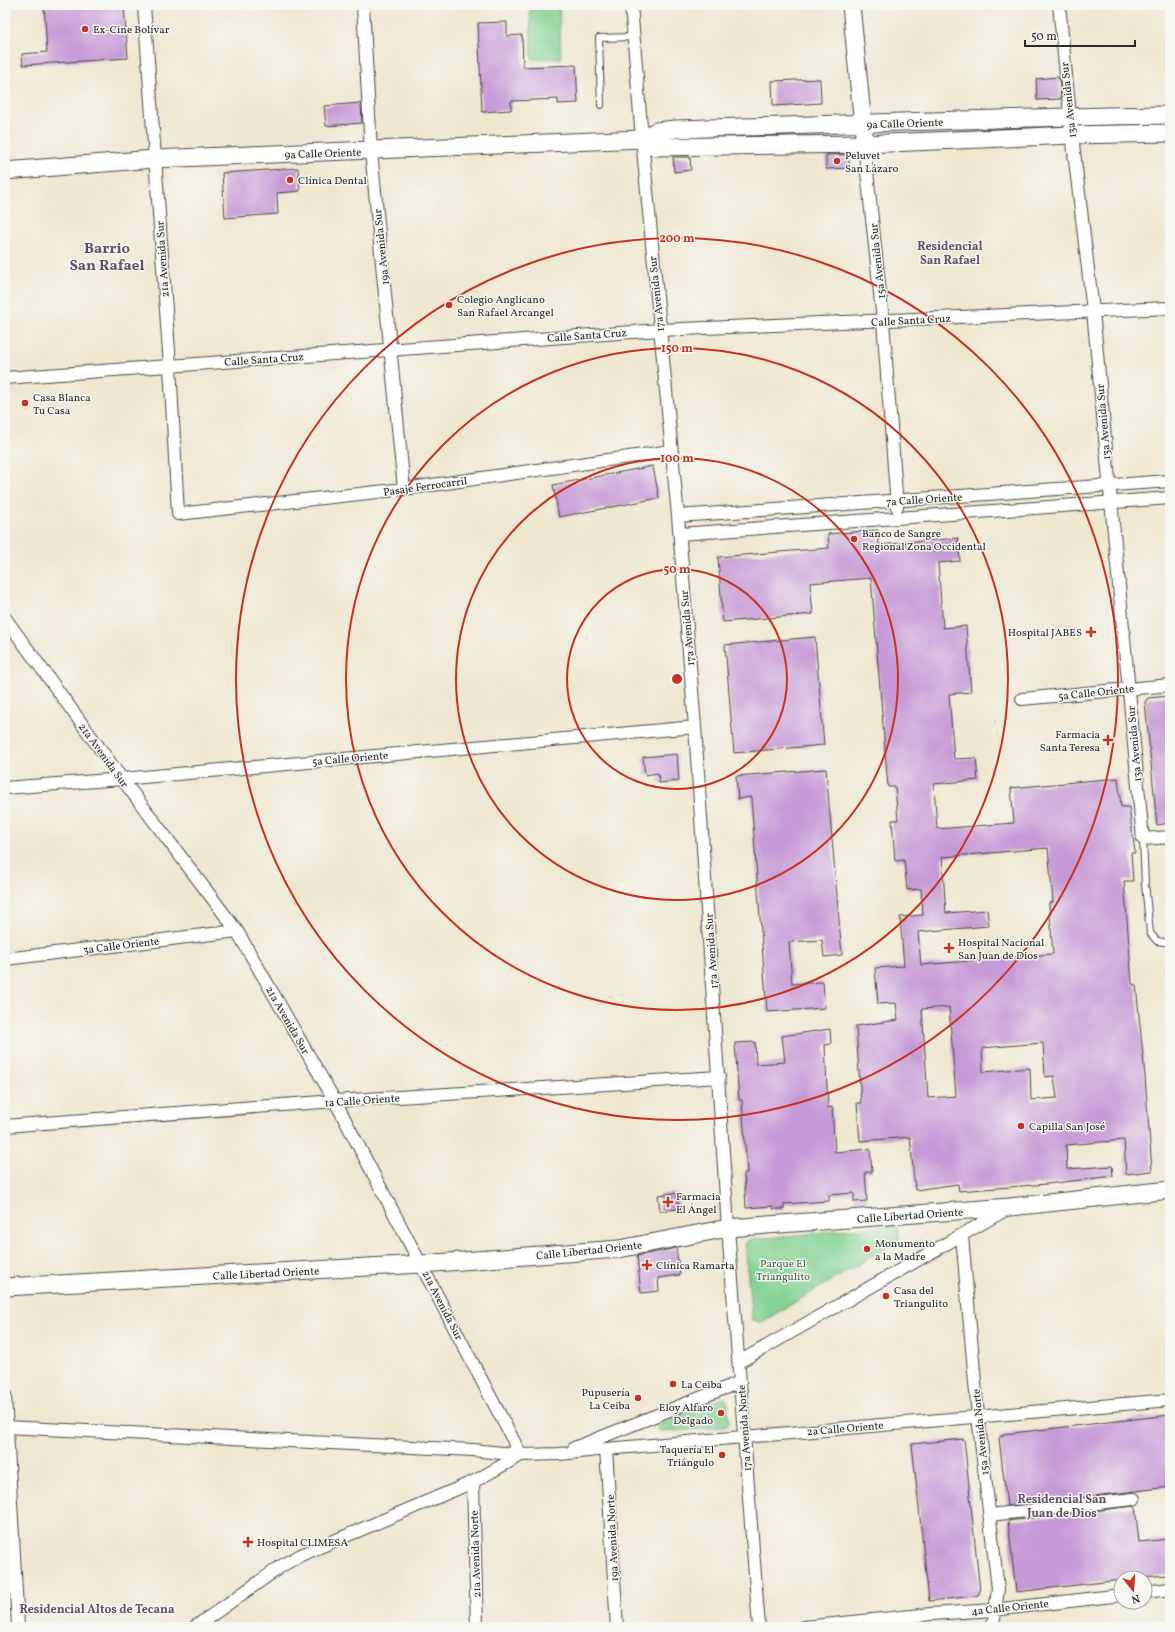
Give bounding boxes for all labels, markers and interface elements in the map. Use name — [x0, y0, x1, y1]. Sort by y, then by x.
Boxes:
scale bar — [1025, 22, 1135, 48]
place label: Ex-Cine Bolívar — [93, 23, 170, 38]
marker: Ex-Cine Bolívar — [80, 24, 90, 34]
text: 50 m — [1031, 29, 1057, 45]
street label: 13a Avenida Sur — [1058, 61, 1081, 139]
street label: 9a Calle Oriente — [866, 116, 944, 133]
street label: 9a Calle Oriente — [284, 146, 362, 163]
place label: Peluvet San Lázaro — [845, 149, 899, 177]
marker: Peluvet San Lázaro — [832, 156, 842, 166]
place label: Clínica Dental — [298, 174, 367, 189]
marker: Clínica Dental — [285, 175, 295, 185]
street label: 19a Avenida Sur — [371, 208, 394, 286]
street label: 21a Avenida Sur — [153, 220, 174, 298]
street label: 15a Avenida Sur — [867, 222, 890, 299]
text: 200 m — [659, 231, 695, 247]
district label: Barrio San Rafael — [69, 239, 145, 277]
district label: Residencial San Rafael — [917, 239, 983, 269]
street label: 17a Avenida Sur — [646, 255, 669, 332]
place label: Colegio Anglicano San Rafael Arcangel — [457, 293, 554, 321]
marker: Colegio Anglicano San Rafael Arcangel — [444, 300, 454, 310]
street label: Calle Santa Cruz — [871, 312, 952, 331]
street label: Calle Santa Cruz — [547, 326, 628, 347]
text: 150 m — [661, 341, 693, 357]
street label: Calle Santa Cruz — [224, 350, 305, 371]
street label: 13a Avenida Sur — [1094, 383, 1115, 460]
place label: Casa Blanca Tu Casa — [33, 391, 91, 419]
marker: Casa Blanca Tu Casa — [20, 398, 30, 408]
text: 100 m — [660, 451, 694, 467]
street label: Pasaje Ferrocarril — [382, 474, 468, 501]
street label: 7a Calle Oriente — [885, 490, 963, 511]
place label: Banco de Sangre Regional Zona Occidental — [862, 527, 986, 555]
marker: Banco de Sangre Regional Zona Occidental — [849, 534, 859, 544]
text: 50 m — [663, 562, 691, 578]
street label: 17a Avenida Sur — [678, 589, 699, 666]
place label: Hospital JABES — [1008, 626, 1082, 641]
marker: Hospital JABES — [1085, 626, 1097, 638]
centre of rings — [670, 672, 684, 686]
street label: 5a Calle Oriente — [1057, 682, 1135, 705]
street label: 13a Avenida Sur — [1125, 705, 1146, 782]
street label: 21a Avenida Sur — [74, 721, 132, 792]
place label: Farmacia Santa Teresa — [1040, 728, 1101, 756]
marker: Farmacia Santa Teresa — [1103, 735, 1113, 745]
street label: 5a Calle Oriente — [311, 749, 389, 770]
street label: 17a Avenida Sur — [702, 912, 723, 989]
street label: 3a Calle Oriente — [82, 934, 160, 959]
place label: Hospital Nacional San Juan de Dios — [958, 936, 1044, 964]
marker: Hospital Nacional San Juan de Dios — [943, 942, 955, 954]
street label: 21a Avenida Sur — [261, 984, 313, 1058]
street label: 1a Calle Oriente — [324, 1091, 400, 1112]
place label: Capilla San José — [1029, 1120, 1105, 1135]
marker: Capilla San José — [1016, 1121, 1026, 1131]
place label: Farmacia El Ángel — [676, 1190, 721, 1218]
marker: Farmacia El Ángel — [663, 1197, 673, 1207]
street label: Calle Libertad Oriente — [857, 1205, 964, 1228]
place label: Monumento a la Madre — [875, 1237, 935, 1265]
street label: Calle Libertad Oriente — [535, 1238, 643, 1265]
marker: Monumento a la Madre — [862, 1244, 872, 1254]
park label: Parque El Triangulito — [756, 1257, 810, 1285]
marker: Clínica Ramarta — [641, 1259, 653, 1271]
place label: Clínica Ramarta — [656, 1259, 735, 1274]
street label: Calle Libertad Oriente — [213, 1264, 320, 1285]
street label: 21a Avenida Sur — [418, 1268, 466, 1344]
place label: Casa del Triangulito — [894, 1284, 948, 1312]
marker: Casa del Triangulito — [881, 1291, 891, 1301]
place label: La Ceiba — [681, 1378, 723, 1393]
marker: La Ceiba — [668, 1379, 678, 1389]
street label: 17a Avenida Norte — [735, 1384, 756, 1472]
place label: Pupusería La Ceiba — [582, 1386, 631, 1414]
street label: 15a Avenida Norte — [970, 1388, 993, 1476]
marker: Pupusería La Ceiba — [633, 1393, 643, 1403]
place label: Eloy Alfaro Delgado — [659, 1401, 713, 1429]
marker: Eloy Alfaro Delgado — [716, 1408, 726, 1418]
street label: 2a Calle Oriente — [806, 1419, 884, 1440]
place label: Taquería El Triángulo — [660, 1443, 714, 1471]
marker: Taquería El Triángulo — [717, 1450, 727, 1460]
district label: Residencial San Juan de Dios — [1018, 1492, 1107, 1522]
street label: 19a Avenida Norte — [604, 1494, 623, 1582]
street label: 21a Avenida Norte — [467, 1510, 486, 1598]
marker: Hospital CLIMESA — [242, 1536, 254, 1548]
place label: Hospital CLIMESA — [257, 1536, 348, 1551]
north arrow — [1113, 1570, 1153, 1610]
text: N — [1129, 1590, 1142, 1606]
street label: 4a Calle Oriente — [971, 1597, 1050, 1620]
district label: Residencial Altos de Tecana — [20, 1602, 175, 1618]

